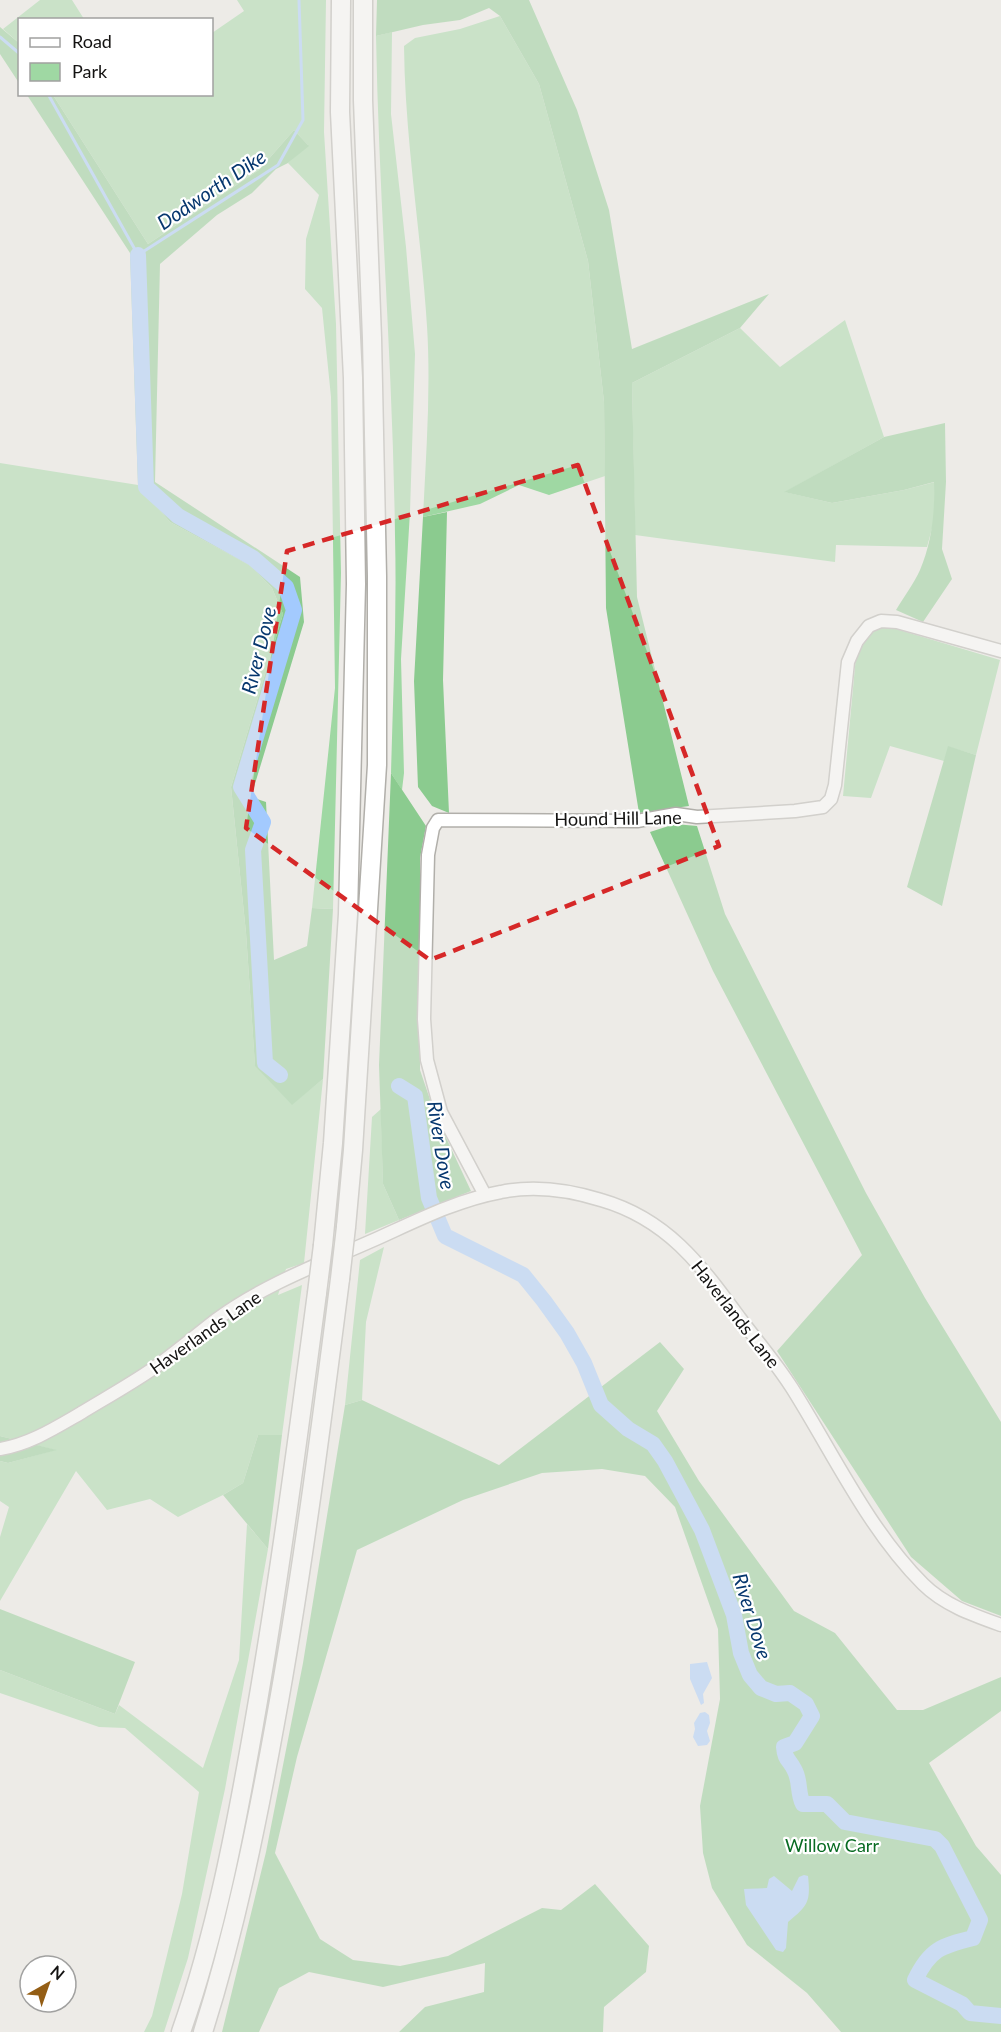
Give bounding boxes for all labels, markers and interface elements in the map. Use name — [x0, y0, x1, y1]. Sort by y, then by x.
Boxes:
legend — [18, 18, 213, 96]
text: Road — [72, 30, 112, 52]
text: Park — [72, 60, 108, 82]
water label: Dodworth Dike — [152, 144, 270, 234]
water label: River Dove — [236, 604, 280, 696]
street label: Hound Hill Lane — [554, 806, 682, 830]
water label: River Dove — [423, 1099, 461, 1191]
street label: Haverlands Lane — [687, 1256, 785, 1372]
street label: Haverlands Lane — [145, 1285, 265, 1379]
water label: River Dove — [728, 1570, 778, 1662]
park label: Willow Carr — [785, 1834, 879, 1856]
north arrow — [18, 1954, 78, 2014]
text: N — [47, 1961, 69, 1983]

